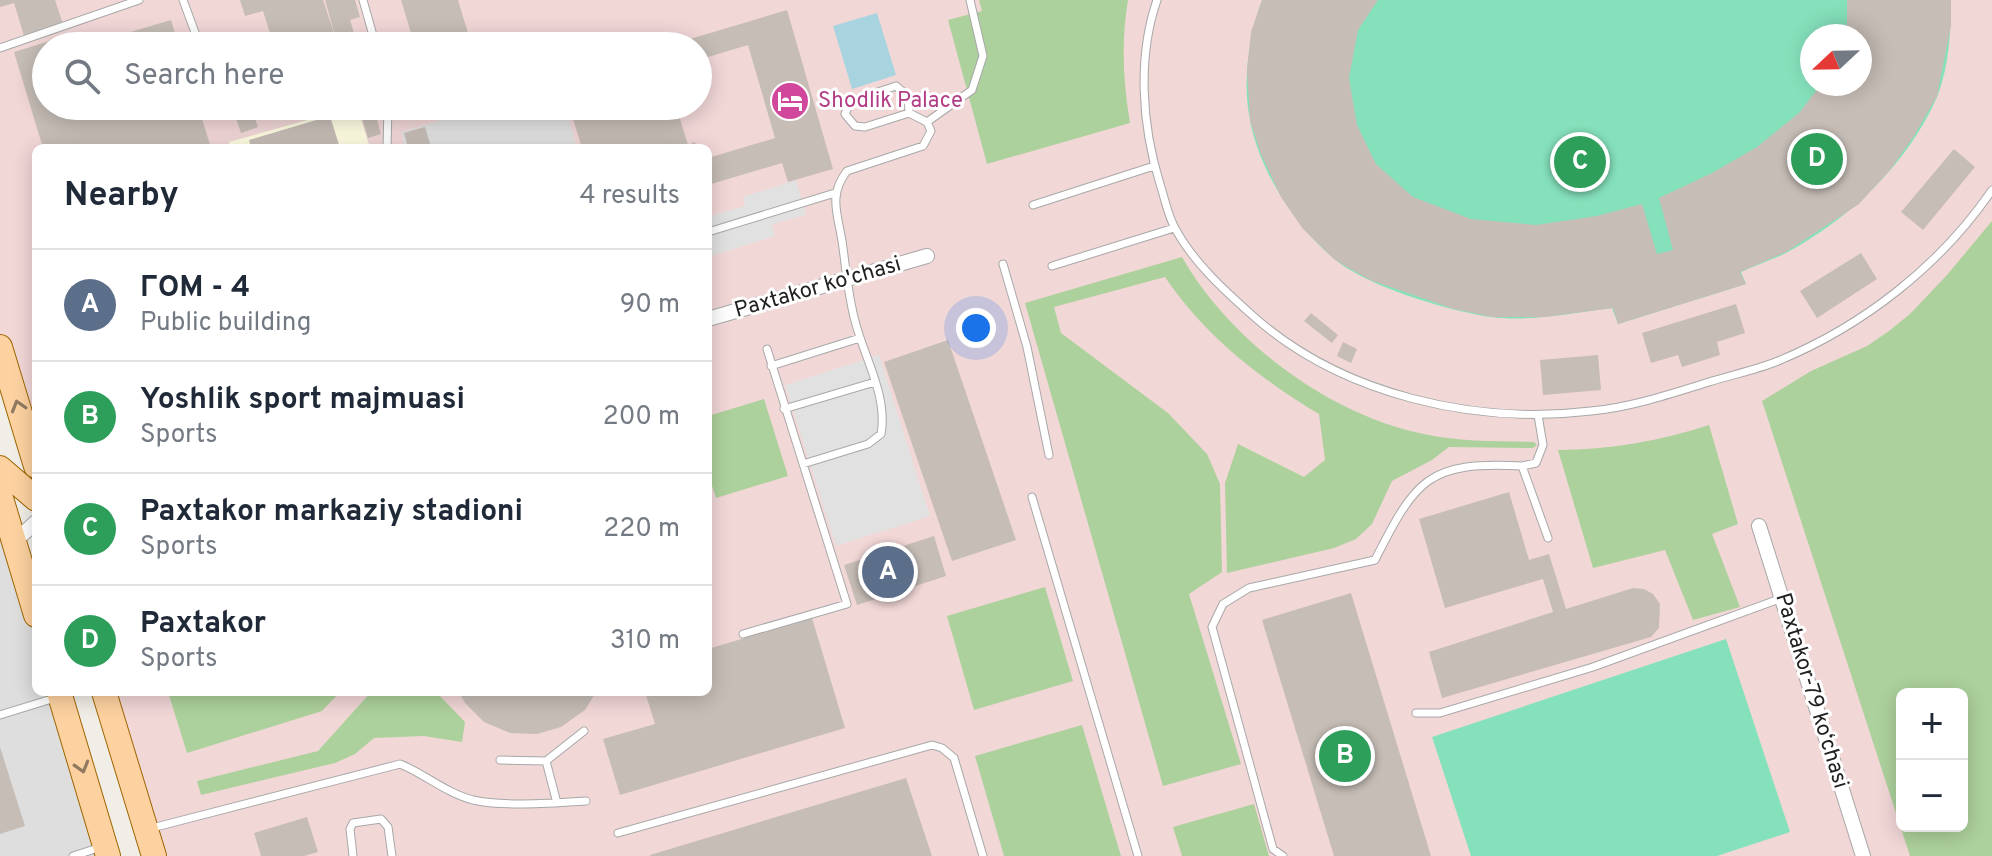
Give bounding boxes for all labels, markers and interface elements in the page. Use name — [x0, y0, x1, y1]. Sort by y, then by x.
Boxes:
north arrow — [1800, 24, 1872, 96]
search box — [32, 32, 712, 120]
icon: search — [60, 54, 104, 98]
text: Search here — [124, 58, 284, 95]
hotel icon: Shodlik Palace — [769, 80, 811, 122]
place label: Shodlik Palace — [818, 88, 963, 115]
pin: D — [1791, 129, 1843, 189]
pin: C — [1554, 132, 1606, 192]
text: Nearby — [64, 175, 179, 218]
text: 4 results — [579, 180, 680, 213]
street label: Paxtakor ko'chasi — [732, 251, 904, 325]
text: ГОМ - 4 — [140, 270, 250, 307]
text: A — [81, 289, 99, 322]
text: 90 m — [620, 289, 680, 322]
text: Public building — [140, 307, 311, 340]
your location — [956, 308, 996, 348]
text: Yoshlik sport majmuasi — [140, 382, 465, 419]
one-way arrow — [11, 400, 27, 414]
text: B — [81, 401, 99, 434]
text: 200 m — [603, 401, 680, 434]
text: Sports — [140, 419, 217, 452]
text: Paxtakor markaziy stadioni — [140, 494, 523, 531]
text: C — [82, 513, 98, 546]
text: 220 m — [603, 513, 680, 546]
text: Sports — [140, 531, 217, 564]
pin: A — [862, 542, 914, 602]
street label: Paxtakor-79 ko‘chasi — [1768, 590, 1854, 792]
text: Paxtakor — [140, 606, 266, 643]
text: D — [81, 625, 99, 658]
text: 310 m — [610, 625, 680, 658]
text: Sports — [140, 643, 217, 676]
map controls — [1896, 688, 1968, 832]
button: + — [1896, 688, 1968, 760]
pin: B — [1319, 726, 1371, 786]
one-way arrow — [73, 759, 89, 773]
button: − — [1896, 760, 1968, 832]

